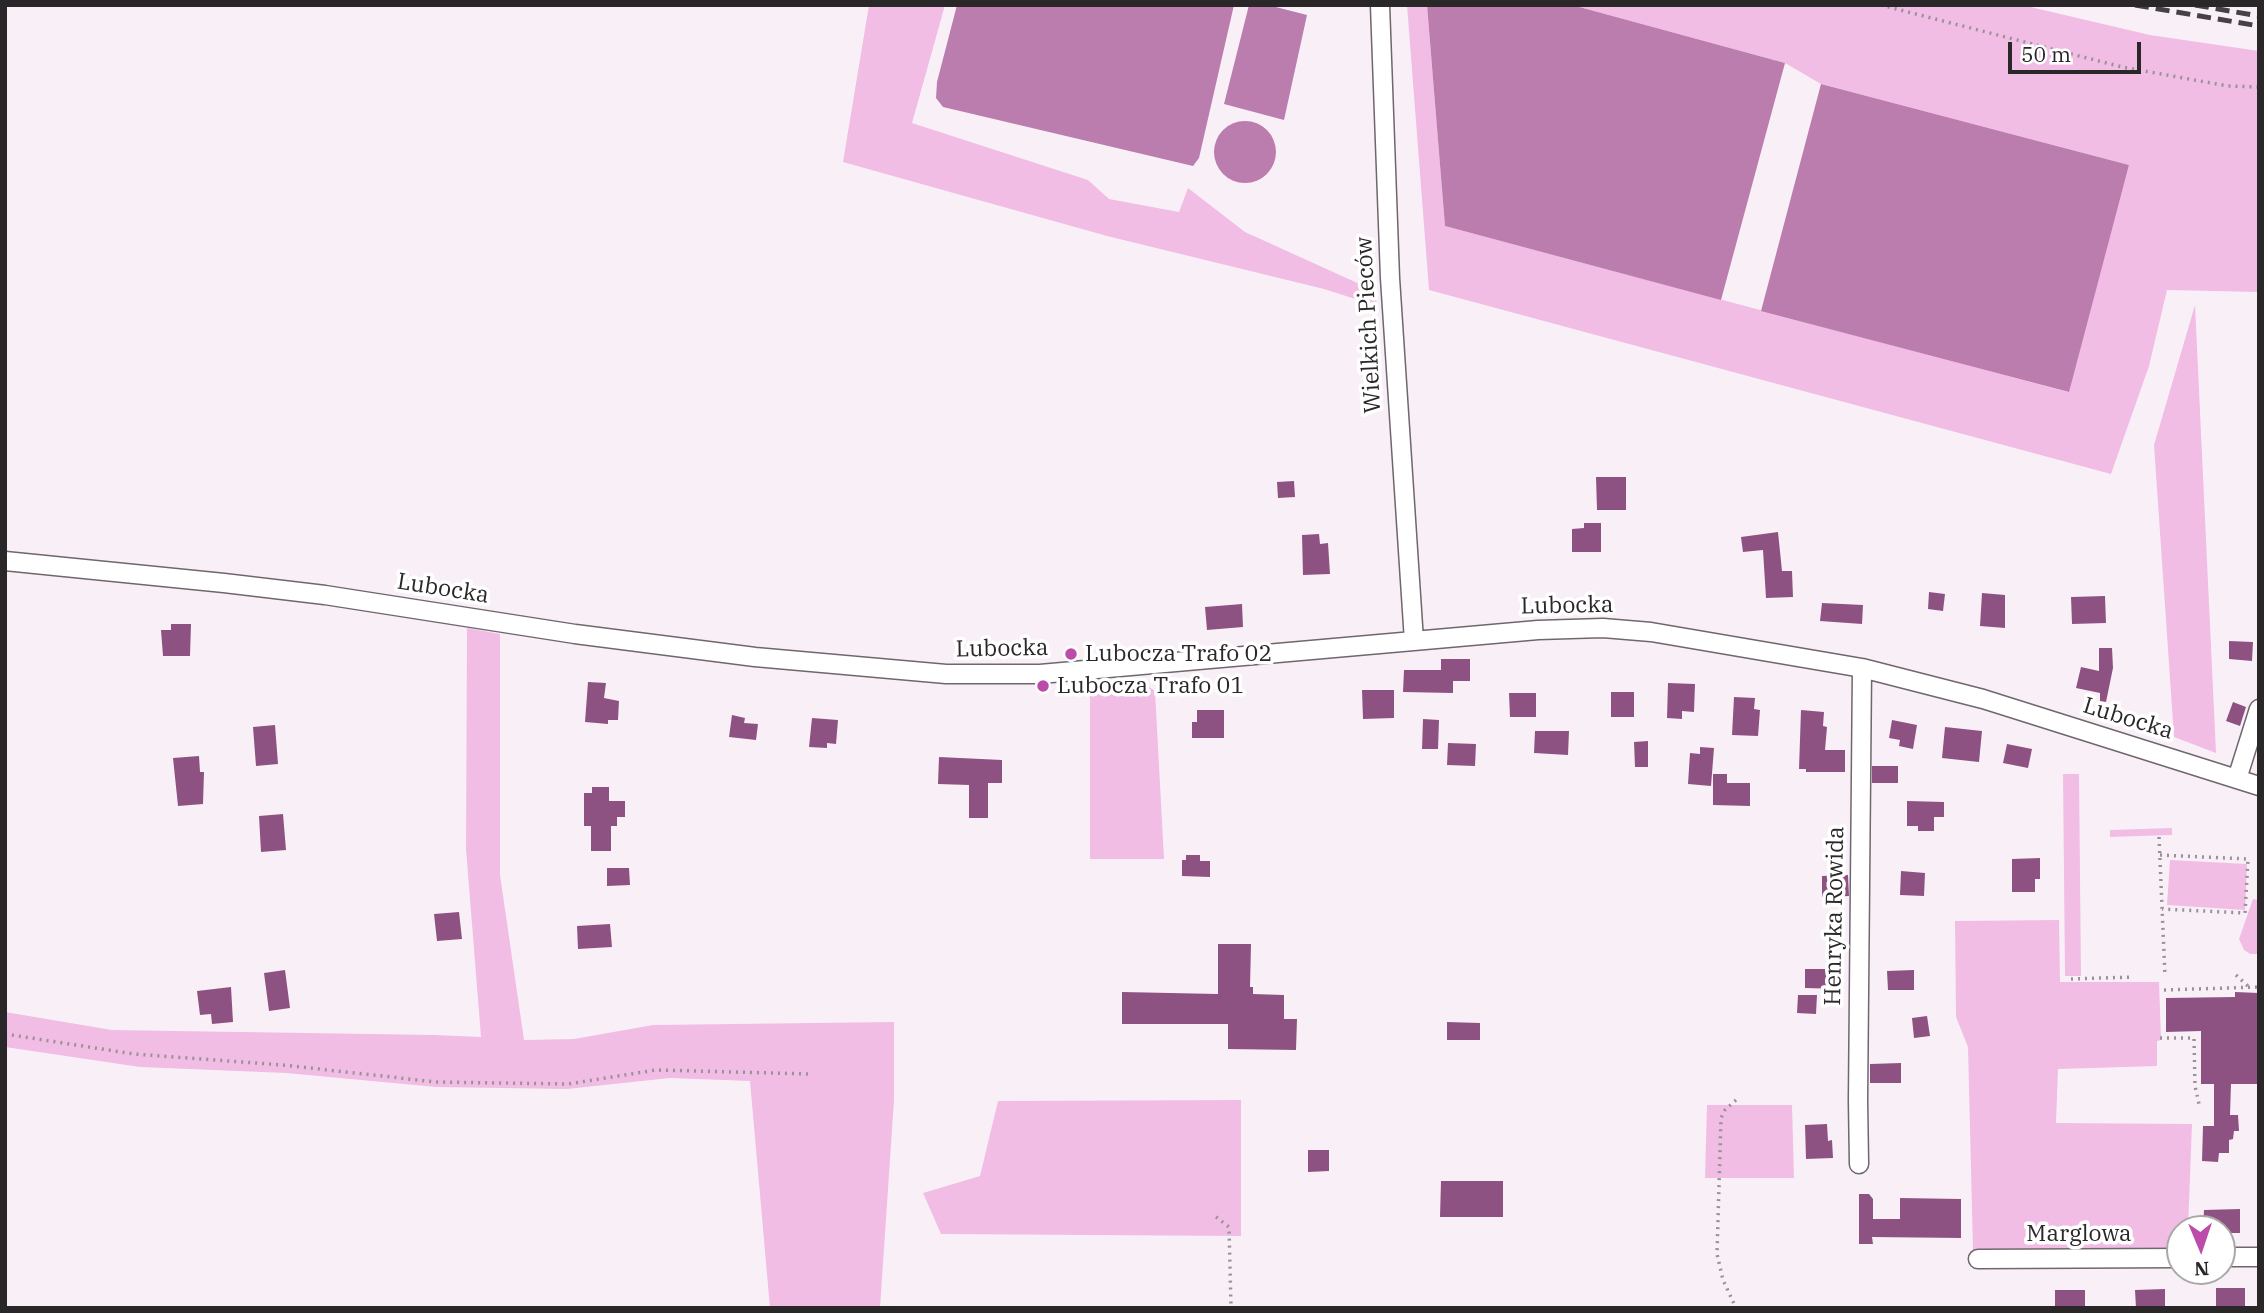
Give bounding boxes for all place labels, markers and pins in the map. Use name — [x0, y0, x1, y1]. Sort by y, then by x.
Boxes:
place label: Lubocza Trafo 02 — [1085, 640, 1272, 668]
marker: Lubocza Trafo 02 — [1063, 646, 1079, 662]
place label: Lubocza Trafo 01 — [1057, 672, 1244, 700]
marker: Lubocza Trafo 01 — [1035, 678, 1051, 694]

